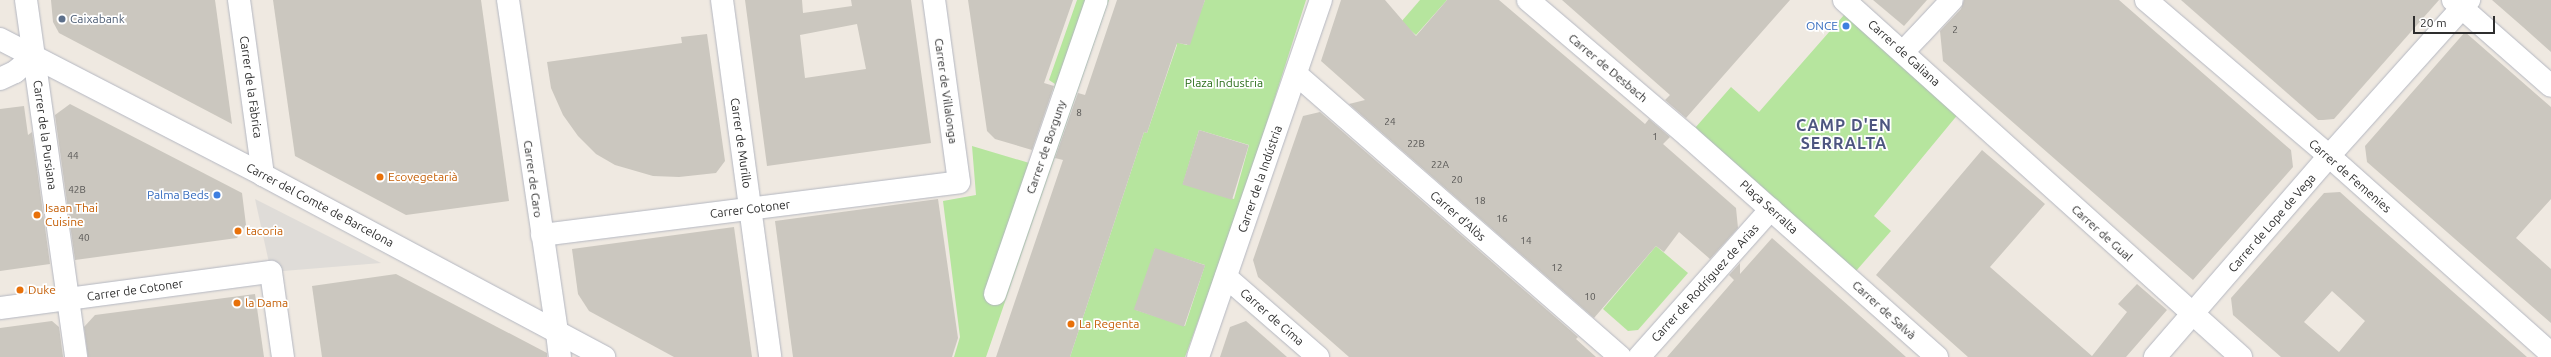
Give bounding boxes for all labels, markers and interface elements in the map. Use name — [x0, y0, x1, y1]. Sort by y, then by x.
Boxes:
scale bar — [2415, 8, 2497, 34]
place label: Caixabank — [70, 12, 125, 26]
marker: Caixabank — [57, 14, 67, 24]
text: 20 m — [2420, 16, 2447, 29]
street label: Carrer de Galiana — [1865, 17, 1943, 89]
place label: ONCE — [1806, 19, 1838, 33]
marker: ONCE — [1841, 21, 1851, 31]
house number: 2 — [1952, 24, 1958, 36]
street label: Carrer de Desbach — [1566, 31, 1650, 105]
street label: Carrer de la Fàbrica — [237, 35, 265, 139]
street label: Carrer de Villalonga — [931, 37, 961, 145]
park label: Plaza Industria — [1185, 76, 1263, 90]
street label: Carrer de la Pursiana — [30, 79, 60, 191]
street label: Carrer de Murillo — [728, 97, 754, 189]
street label: Carrer de Borguny — [1023, 98, 1069, 196]
house number: 8 — [1076, 107, 1082, 119]
district label: CAMP D'EN SERRALTA — [1796, 115, 1892, 153]
house number: 24 — [1384, 116, 1396, 128]
street label: Carrer de la Indústria — [1235, 124, 1285, 234]
house number: 1 — [1652, 131, 1658, 143]
street label: Carrer de Femenies — [2306, 136, 2394, 216]
house number: 22B — [1407, 138, 1425, 150]
street label: Carrer de Caro — [520, 139, 546, 219]
house number: 44 — [67, 150, 79, 162]
house number: 22A — [1431, 159, 1449, 171]
street label: Carrer del Comte de Barcelona — [244, 160, 396, 250]
place label: Ecovegetarià — [388, 170, 458, 184]
street label: Carrer de Lope de Vega — [2225, 171, 2319, 275]
marker: Ecovegetarià — [375, 172, 385, 182]
house number: 20 — [1451, 174, 1463, 186]
street label: Plaça Serralta — [1737, 177, 1801, 237]
house number: 42B — [68, 184, 86, 196]
place label: Palma Beds — [147, 188, 209, 202]
street label: Carrer d'Alòs — [1427, 188, 1489, 244]
marker: Palma Beds — [212, 190, 222, 200]
house number: 18 — [1474, 195, 1486, 207]
street label: Carrer Cotoner — [709, 197, 791, 221]
place label: Isaan Thai Cuisine — [45, 201, 98, 229]
street label: Carrer de Gual — [2069, 202, 2135, 264]
marker: Isaan Thai Cuisine — [32, 210, 42, 220]
house number: 16 — [1496, 213, 1508, 225]
street label: Carrer de Rodríguez de Arias — [1648, 221, 1762, 345]
place label: tacoria — [246, 224, 283, 238]
marker: tacoria — [233, 226, 243, 236]
house number: 40 — [78, 232, 90, 244]
house number: 14 — [1520, 235, 1532, 247]
house number: 12 — [1551, 262, 1563, 274]
street label: Carrer de Cotoner — [86, 276, 184, 304]
street label: Carrer de Salvà — [1849, 278, 1919, 342]
place label: Duke — [28, 283, 56, 297]
marker: Duke — [15, 285, 25, 295]
street label: Carrer de Cima — [1237, 285, 1307, 349]
house number: 10 — [1584, 291, 1596, 303]
place label: la Dama — [245, 296, 288, 310]
marker: la Dama — [232, 298, 242, 308]
place label: La Regenta — [1079, 317, 1139, 331]
marker: La Regenta — [1066, 319, 1076, 329]

